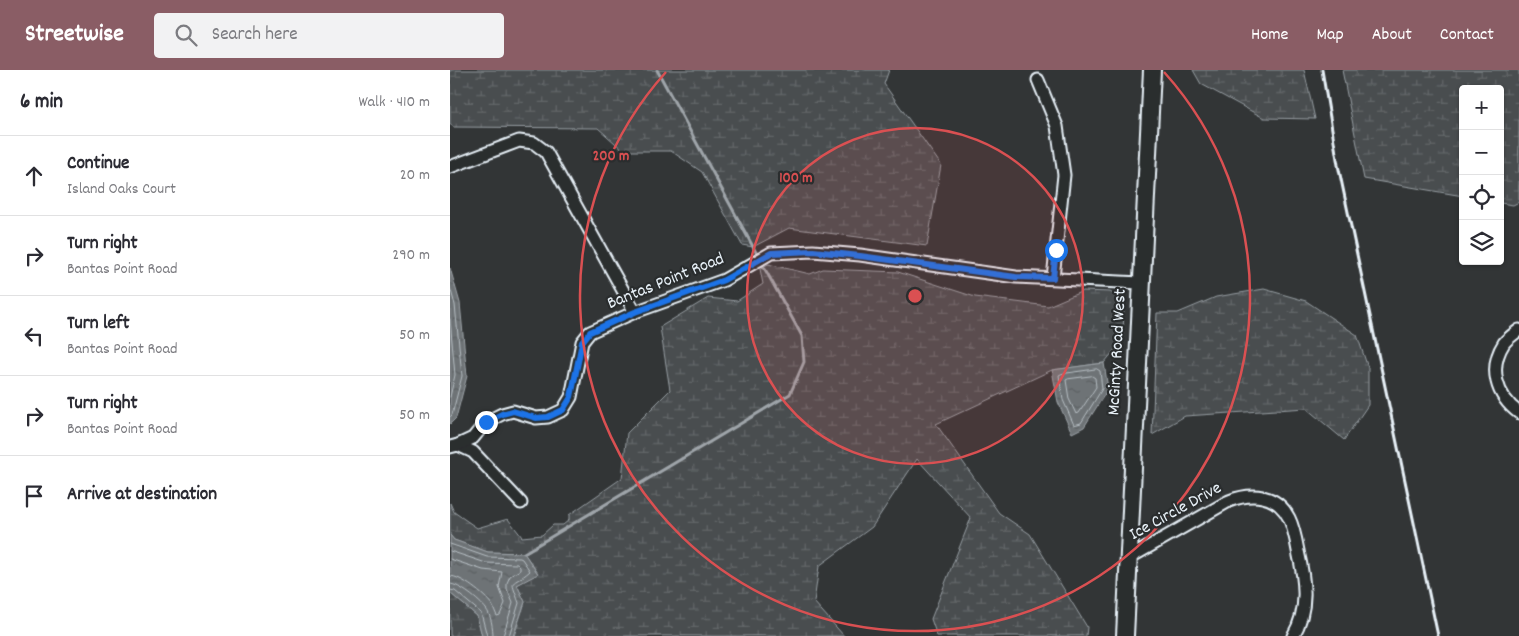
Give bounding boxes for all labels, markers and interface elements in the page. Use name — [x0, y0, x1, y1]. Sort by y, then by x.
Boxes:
search box — [154, 13, 504, 58]
text: Streetwise — [25, 18, 124, 52]
icon: search — [172, 21, 200, 49]
text: Search here — [212, 22, 298, 49]
text: Home — [1251, 23, 1288, 48]
text: Map — [1316, 23, 1344, 48]
text: About — [1372, 23, 1412, 48]
text: Contact — [1440, 23, 1494, 48]
map controls — [1459, 85, 1504, 265]
button: + — [1459, 85, 1504, 130]
text: 6 min — [20, 88, 63, 118]
text: Walk · 410 m — [358, 91, 430, 114]
button: − — [1459, 130, 1504, 175]
text: 200 m — [593, 146, 629, 168]
text: Continue — [67, 151, 129, 178]
icon: ahead — [20, 162, 48, 190]
text: 20 m — [400, 164, 430, 187]
text: 100 m — [779, 168, 813, 190]
button: locate — [1459, 175, 1504, 220]
text: Island Oaks Court — [67, 178, 176, 201]
button: layers — [1459, 220, 1504, 265]
text: Turn right — [67, 231, 138, 258]
route start — [1045, 239, 1068, 262]
icon: right — [20, 242, 48, 270]
text: 290 m — [392, 244, 430, 267]
street label: Bantas Point Road — [604, 247, 728, 317]
text: Bantas Point Road — [67, 258, 177, 281]
centre of rings — [906, 287, 924, 305]
street label: McGinty Road West — [1102, 288, 1134, 416]
text: Turn left — [67, 311, 130, 338]
icon: left — [20, 322, 48, 350]
text: 50 m — [399, 324, 430, 347]
text: Bantas Point Road — [67, 338, 177, 361]
text: Turn right — [67, 391, 138, 418]
icon: right — [20, 402, 48, 430]
text: 50 m — [399, 404, 430, 427]
route end — [475, 411, 498, 434]
text: Bantas Point Road — [67, 418, 177, 441]
street label: Ice Circle Drive — [1125, 476, 1227, 548]
icon: arrive — [20, 482, 48, 510]
text: Arrive at destination — [67, 482, 217, 509]

